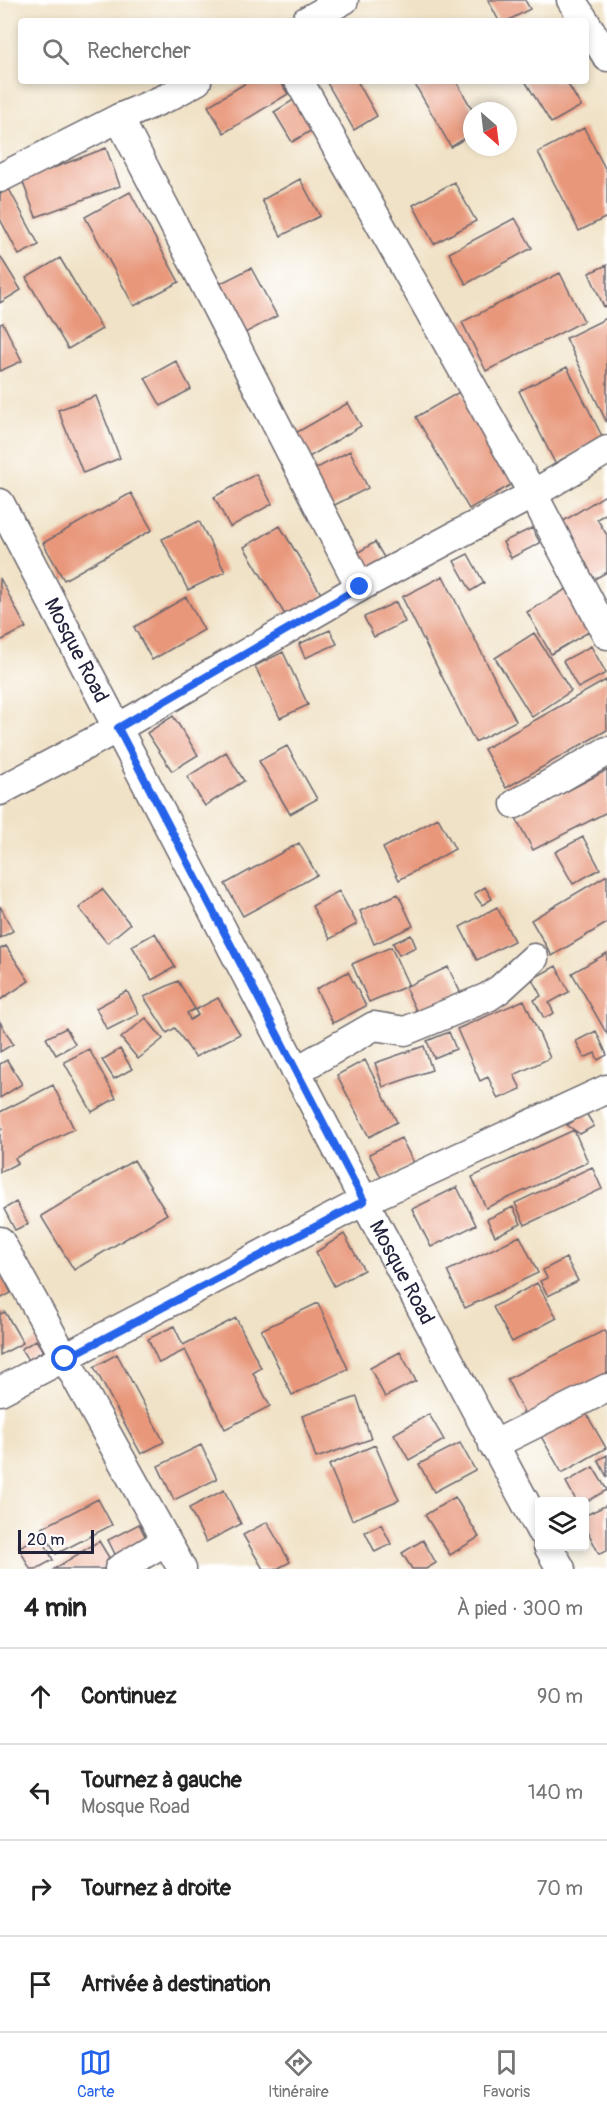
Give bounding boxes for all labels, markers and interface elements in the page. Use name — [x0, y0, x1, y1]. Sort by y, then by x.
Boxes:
search box — [18, 18, 589, 84]
icon: search — [39, 35, 72, 68]
text: Rechercher — [87, 37, 191, 65]
north arrow — [463, 102, 517, 156]
route end — [346, 573, 372, 599]
street label: Mosque Road — [38, 593, 115, 707]
street label: Mosque Road — [363, 1215, 441, 1329]
route start — [51, 1345, 77, 1371]
map controls — [535, 1497, 589, 1551]
button: layers — [535, 1497, 589, 1551]
scale bar — [18, 1527, 94, 1554]
text: 20 m — [27, 1530, 65, 1550]
text: 4 min — [24, 1592, 87, 1624]
text: À pied · 300 m — [457, 1596, 583, 1621]
icon: ahead — [24, 1680, 57, 1713]
text: Continuez — [81, 1682, 177, 1710]
text: 90 m — [537, 1684, 583, 1709]
text: Tournez à gauche — [81, 1766, 242, 1794]
icon: left — [24, 1776, 57, 1809]
text: 140 m — [528, 1780, 583, 1805]
text: Mosque Road — [81, 1794, 190, 1819]
icon: right — [24, 1872, 57, 1905]
text: Tournez à droite — [81, 1874, 231, 1902]
text: 70 m — [537, 1876, 583, 1901]
icon: arrive — [24, 1968, 57, 2001]
text: Arrivée à destination — [81, 1970, 271, 1998]
tab: Carte — [77, 2046, 114, 2102]
tab: Itinéraire — [268, 2046, 329, 2102]
tab: Favoris — [482, 2046, 530, 2102]

